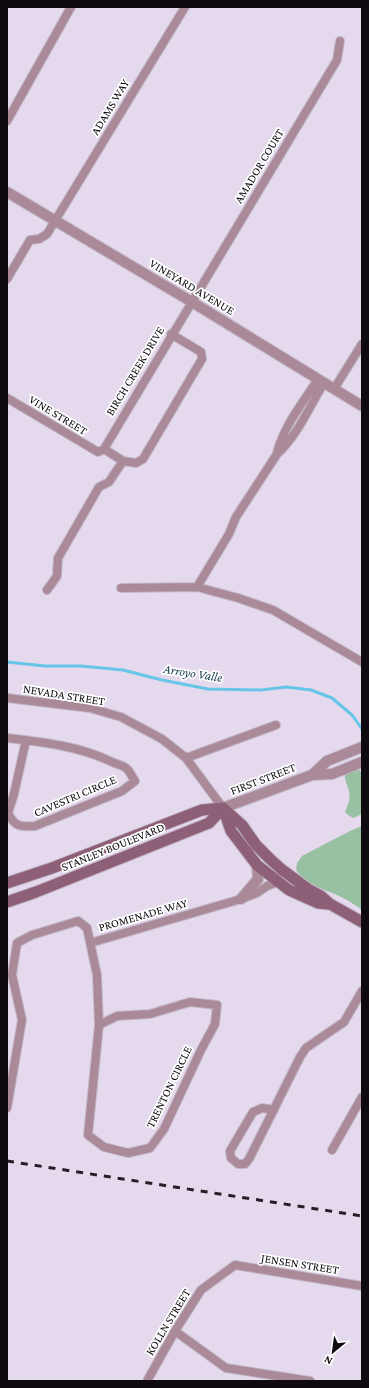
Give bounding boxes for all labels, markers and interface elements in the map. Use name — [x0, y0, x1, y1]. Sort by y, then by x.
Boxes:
street label: ADAMS WAY — [88, 76, 132, 137]
street label: AMADOR COURT — [231, 126, 287, 206]
street label: VINEYARD AVENUE — [147, 256, 237, 318]
street label: BIRCH CREEK DRIVE — [103, 323, 167, 418]
street label: VINE STREET — [26, 392, 90, 438]
water label: Arroyo Valle — [162, 661, 224, 685]
street label: NEVADA STREET — [22, 682, 106, 708]
street label: FIRST STREET — [228, 760, 298, 798]
street label: CAVESTRI CIRCLE — [32, 772, 119, 820]
street label: STANLEY BOULEVARD — [59, 820, 167, 874]
street label: PROMENADE WAY — [97, 895, 190, 934]
street label: TRENTON CIRCLE — [143, 1044, 195, 1130]
street label: JENSEN STREET — [259, 1251, 340, 1277]
street label: KOLLN STREET — [143, 1286, 194, 1358]
north arrow — [313, 1332, 353, 1372]
text: N — [322, 1353, 334, 1368]

